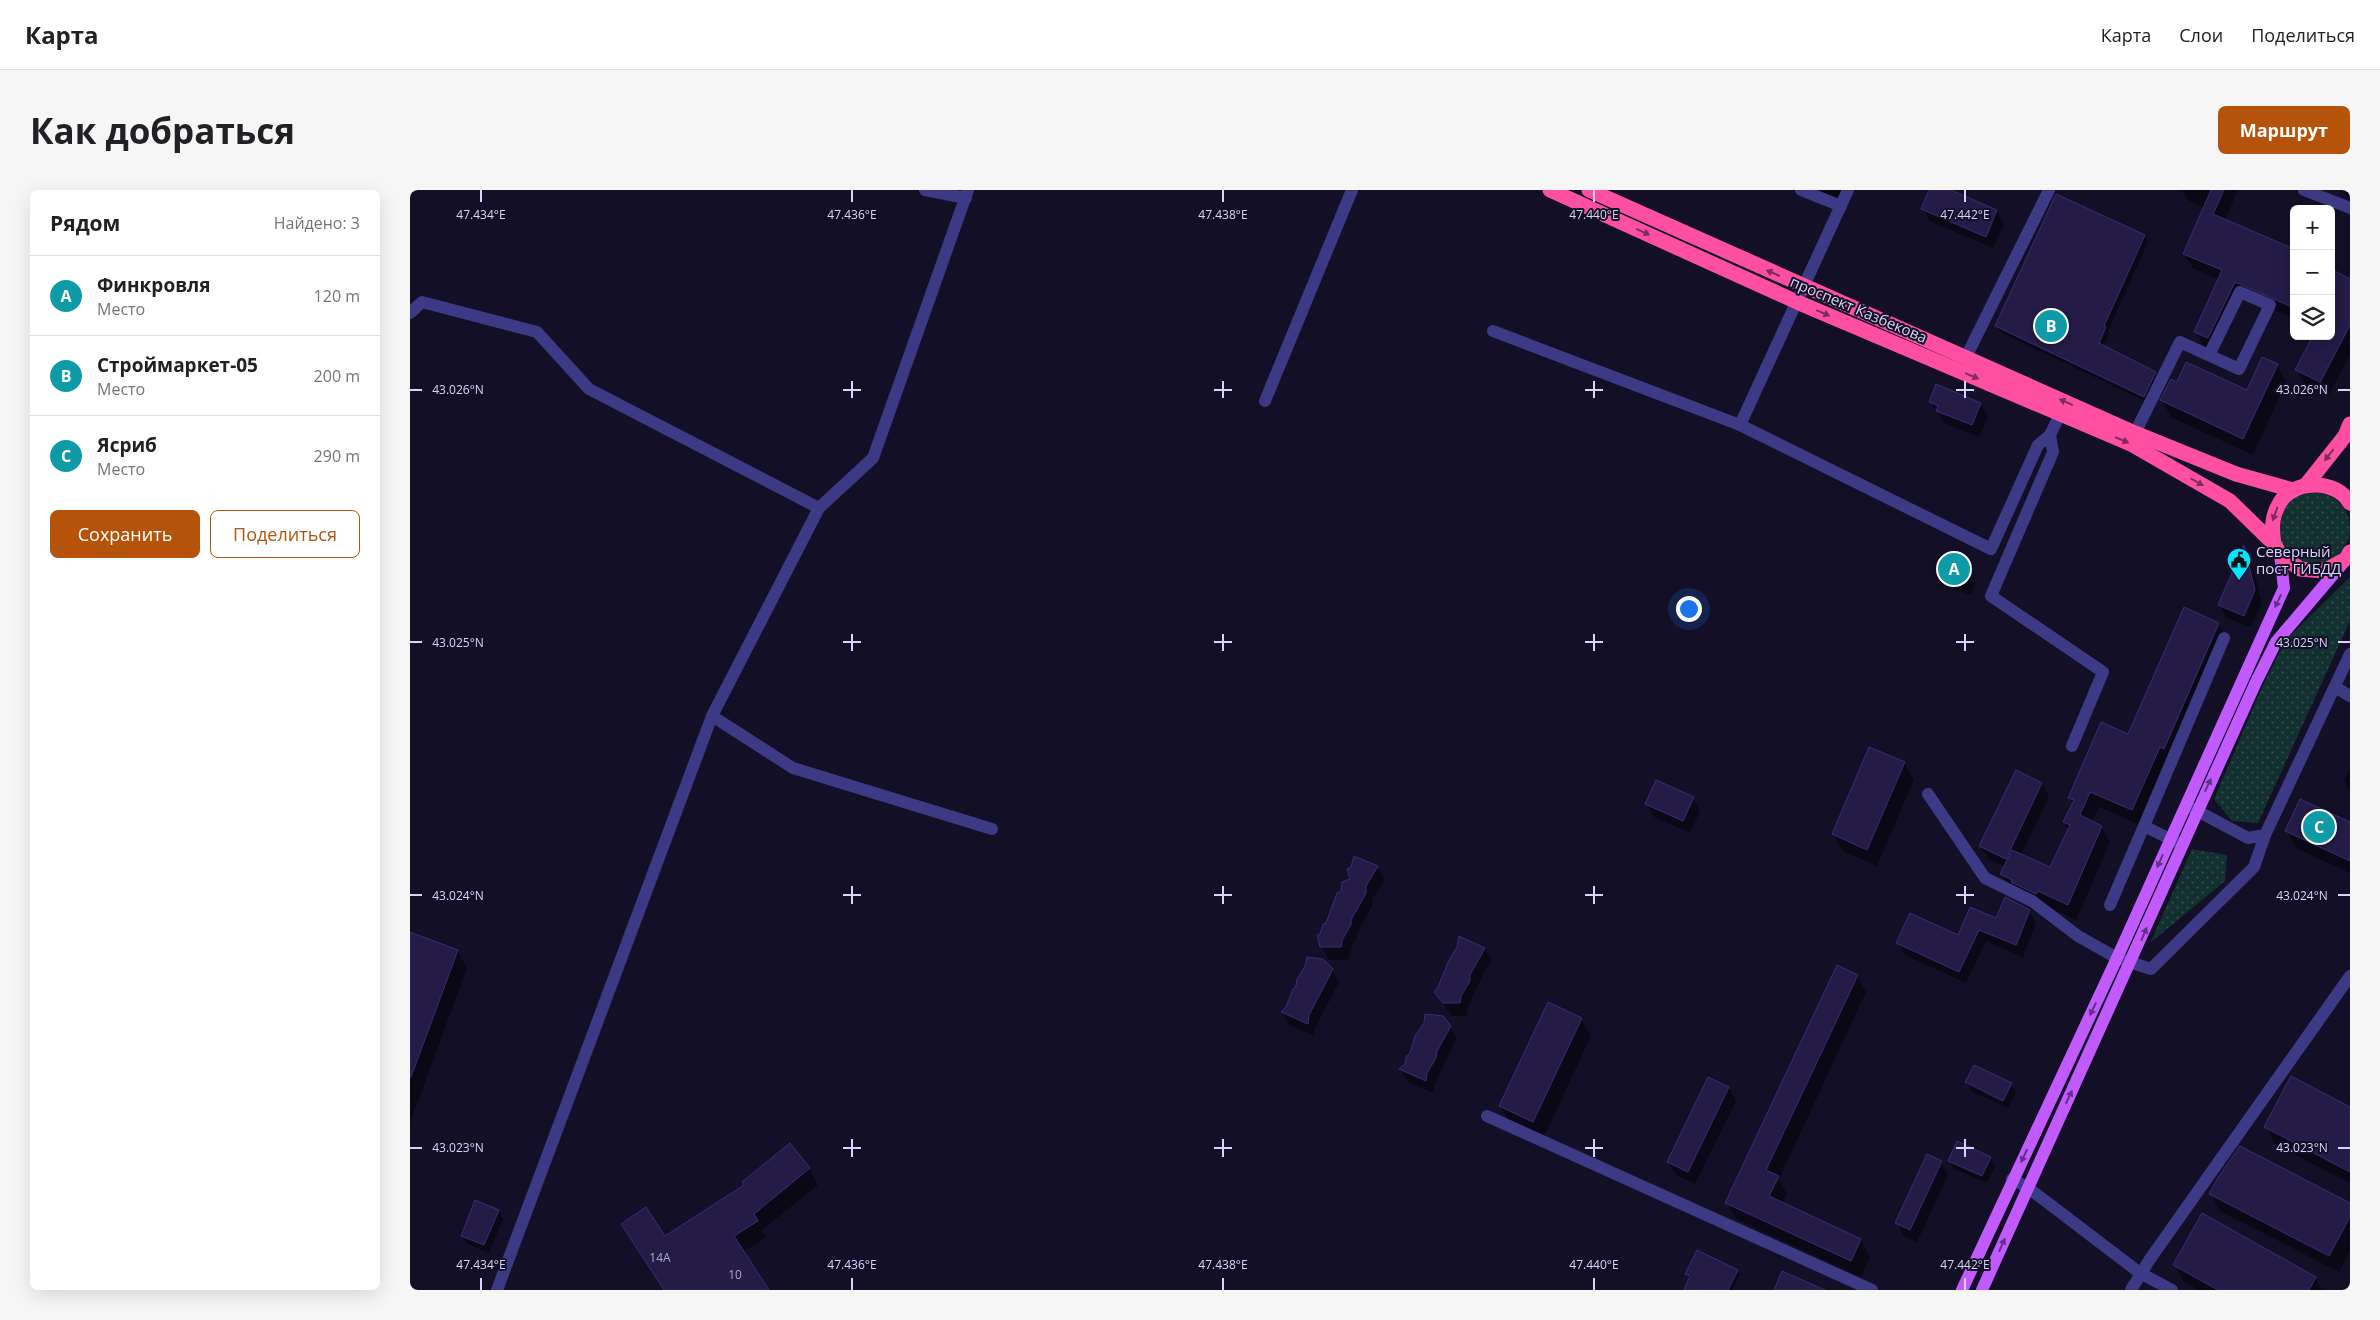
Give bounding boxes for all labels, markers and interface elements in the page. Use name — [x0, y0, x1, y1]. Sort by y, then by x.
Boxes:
text: Карта — [25, 18, 99, 51]
text: Карта — [2101, 23, 2151, 47]
text: Слои — [2179, 23, 2223, 47]
text: Поделиться — [2251, 23, 2355, 47]
button: Маршрут — [2218, 106, 2350, 154]
text: Как добраться — [30, 107, 295, 154]
map controls — [2290, 205, 2335, 340]
button: + — [2290, 205, 2335, 250]
text: 47.434°E — [456, 206, 506, 223]
text: 47.436°E — [827, 206, 877, 223]
text: 47.438°E — [1198, 206, 1248, 223]
text: 47.440°E — [1569, 206, 1619, 223]
text: 47.442°E — [1940, 206, 1990, 223]
text: Рядом — [50, 209, 120, 237]
text: Найдено: 3 — [274, 212, 360, 234]
one-way arrow — [1636, 228, 1650, 236]
button: − — [2290, 250, 2335, 295]
one-way arrow — [1766, 269, 1780, 277]
street label: проспект Казбекова — [1787, 271, 1931, 347]
text: Финкровля — [97, 272, 211, 298]
text: A — [60, 285, 72, 307]
text: 120 m — [314, 285, 360, 307]
button: layers — [2290, 295, 2335, 340]
text: Место — [97, 298, 145, 320]
pin: B — [2035, 307, 2067, 345]
one-way arrow — [1816, 309, 1830, 317]
text: Строймаркет-05 — [97, 352, 258, 378]
text: B — [61, 365, 71, 387]
text: 200 m — [314, 365, 360, 387]
one-way arrow — [1965, 373, 1979, 381]
text: Место — [97, 378, 145, 400]
text: 43.026°N — [432, 381, 484, 398]
text: 43.026°N — [2276, 381, 2328, 398]
one-way arrow — [2059, 398, 2073, 406]
text: Ясриб — [97, 432, 157, 458]
one-way arrow — [2115, 437, 2129, 445]
text: C — [61, 445, 71, 467]
text: 290 m — [314, 445, 360, 467]
one-way arrow — [2324, 448, 2335, 461]
text: Место — [97, 458, 145, 480]
one-way arrow — [2190, 478, 2205, 486]
one-way arrow — [2271, 506, 2278, 521]
button: Сохранить — [50, 510, 200, 558]
button: Поделиться — [210, 510, 360, 558]
place label: Северный пост ГИБДД — [2256, 541, 2341, 578]
public building icon: Северный пост ГИБДД — [2226, 547, 2252, 581]
pin: A — [1938, 550, 1970, 588]
one-way arrow — [2274, 594, 2282, 609]
your location — [1676, 596, 1702, 622]
text: 43.025°N — [432, 634, 484, 651]
text: 43.025°N — [2276, 634, 2328, 651]
one-way arrow — [2204, 778, 2212, 792]
pin: C — [2303, 808, 2335, 846]
one-way arrow — [2156, 854, 2164, 868]
text: 43.024°N — [432, 887, 484, 904]
text: 43.024°N — [2276, 887, 2328, 904]
one-way arrow — [2140, 927, 2148, 941]
one-way arrow — [2088, 1002, 2096, 1016]
one-way arrow — [2065, 1090, 2073, 1104]
text: 43.023°N — [432, 1139, 484, 1156]
text: 43.023°N — [2276, 1139, 2328, 1156]
one-way arrow — [2019, 1149, 2027, 1163]
one-way arrow — [1998, 1238, 2006, 1252]
house number: 14А — [649, 1249, 671, 1266]
text: 47.434°E — [456, 1256, 506, 1273]
text: 47.436°E — [827, 1256, 877, 1273]
text: 47.438°E — [1198, 1256, 1248, 1273]
text: 47.440°E — [1569, 1256, 1619, 1273]
text: 47.442°E — [1940, 1256, 1990, 1273]
house number: 10 — [728, 1266, 742, 1283]

